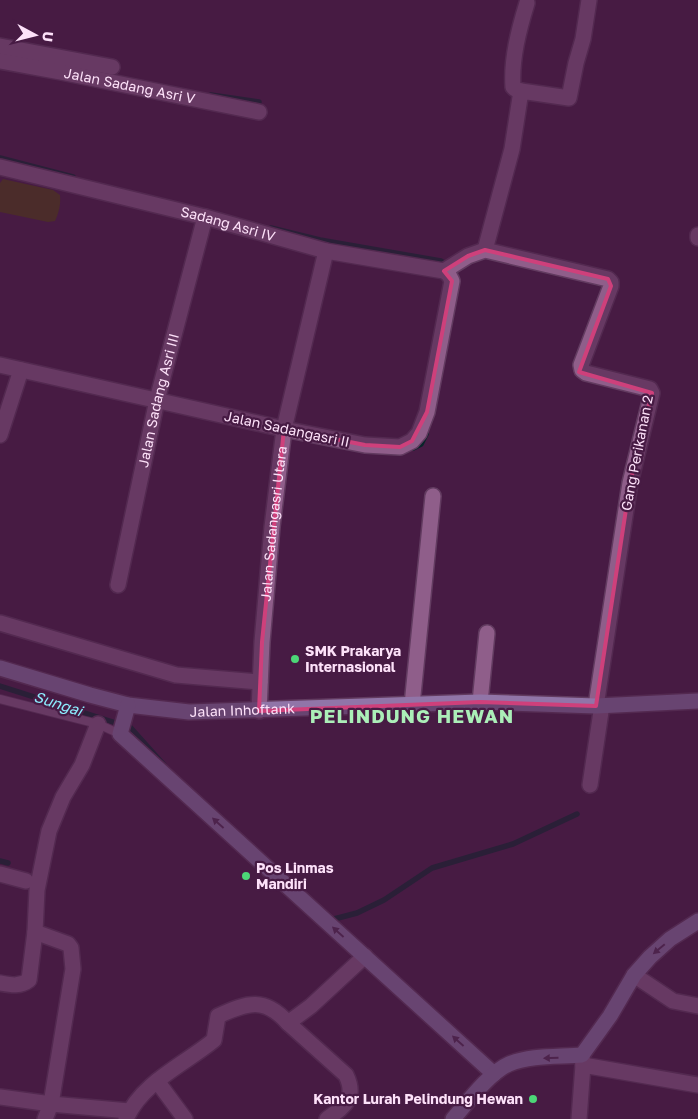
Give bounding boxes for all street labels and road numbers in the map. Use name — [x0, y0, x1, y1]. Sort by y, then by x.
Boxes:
street label: Jalan Sadang Asri V — [63, 64, 197, 107]
street label: Sadang Asri IV — [179, 202, 278, 245]
street label: Jalan Sadang Asri III — [134, 331, 182, 469]
street label: Gang Perikanan 2 — [617, 394, 656, 512]
street label: Jalan Sadangasri II — [223, 407, 351, 450]
street label: Jalan Sadangasri Utara — [257, 445, 290, 602]
street label: Jalan Inhoftank — [189, 699, 295, 720]

